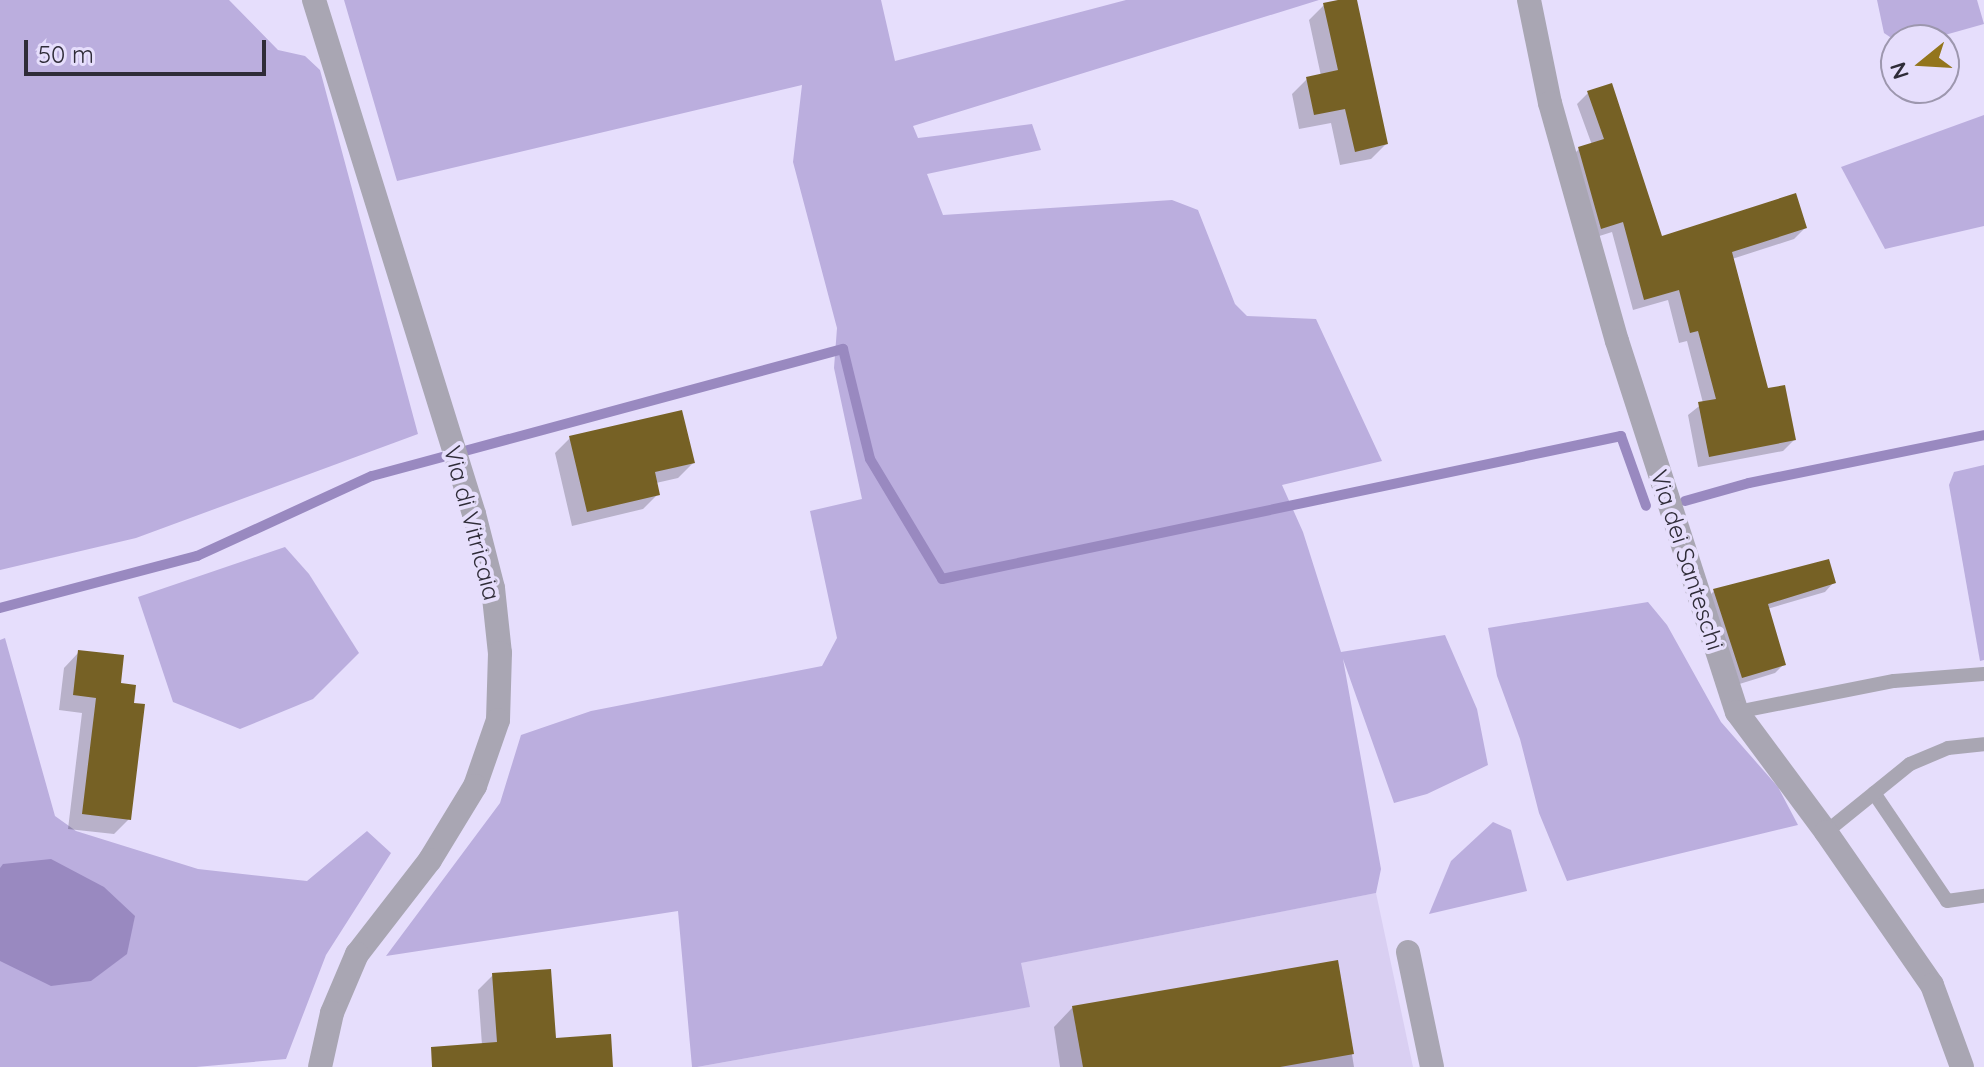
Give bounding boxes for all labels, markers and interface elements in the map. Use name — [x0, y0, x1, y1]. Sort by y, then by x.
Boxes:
scale bar — [28, 24, 270, 74]
north arrow — [1880, 24, 1960, 104]
text: 50 m — [38, 39, 94, 69]
text: N — [1883, 59, 1915, 83]
street label: Via di Vitricaia — [438, 443, 506, 603]
street label: Via dei Santeschi — [1644, 466, 1730, 654]

